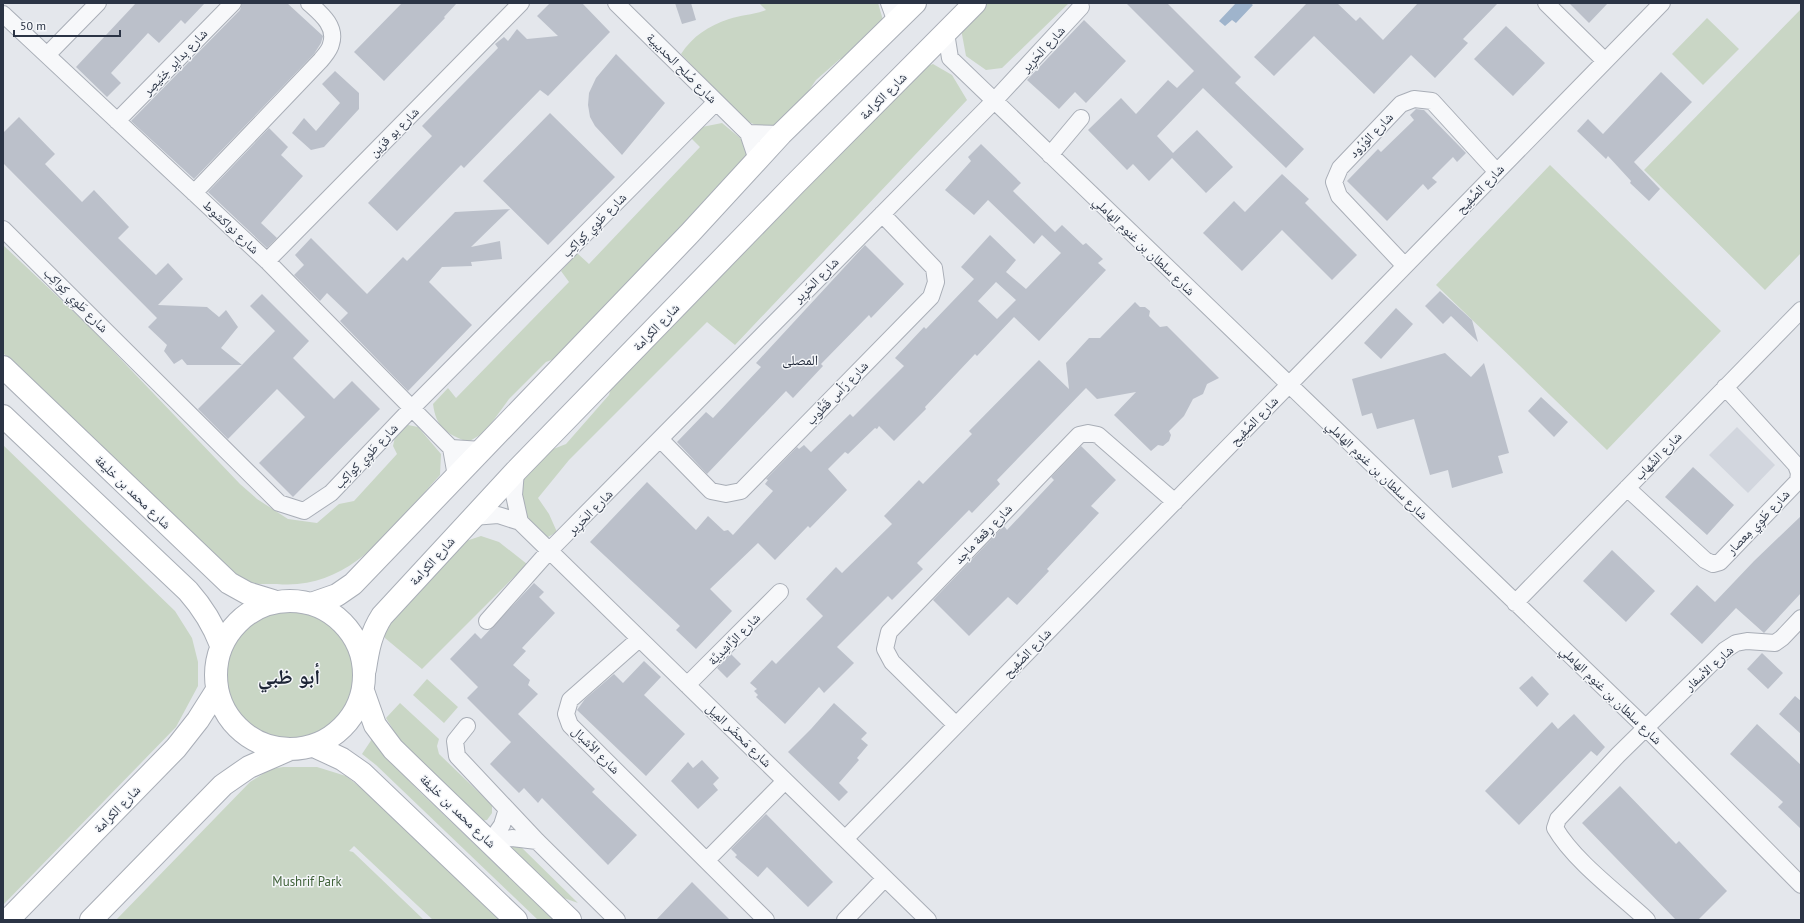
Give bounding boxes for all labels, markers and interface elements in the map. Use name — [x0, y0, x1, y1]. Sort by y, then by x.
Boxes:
scale bar — [14, 12, 120, 38]
text: 50 m — [20, 18, 46, 33]
street label: شارع الحَرِير — [1016, 22, 1070, 78]
street label: شارع بِدايِر خِنَيصِر — [138, 25, 212, 101]
street label: شارع صُلح الحديبية — [642, 29, 721, 108]
street label: شارع الكرامة — [856, 69, 911, 124]
street label: شارع بو قرَين — [365, 103, 423, 161]
street label: شارع الوُرُود — [1345, 109, 1397, 162]
street label: شارع الصَّفِيح — [1452, 161, 1509, 218]
street label: شارع طَوِي كِواكِب — [558, 189, 632, 263]
street label: شارع سلطان بن غنوم الهاملي — [1088, 193, 1199, 301]
street label: شارع نواكشوط — [199, 197, 263, 258]
street label: شارع الحَرِير — [789, 254, 844, 308]
street label: شارع طَوِي كِواكِب — [38, 264, 112, 338]
street label: شارع الكرامة — [629, 299, 684, 355]
district label: المصلى — [782, 351, 818, 369]
street label: شارع رَأس قَطُّوب — [802, 357, 873, 429]
street label: شارع الصَّفِيح — [1226, 393, 1283, 450]
street label: شارع سلطان بن غنوم الهاملي — [1321, 417, 1432, 525]
street label: شارع طَوِي كِواكِب — [330, 420, 403, 494]
street label: شارع الشِّهاب — [1631, 428, 1686, 485]
street label: شارع محمد بن خليفة — [91, 451, 175, 533]
street label: شارع الحَرِير — [563, 486, 618, 540]
street label: شارع طَوِي مِعصار — [1722, 486, 1795, 560]
street label: شارع رِقعة ماجِد — [950, 500, 1017, 569]
street label: شارع الكرامة — [406, 533, 459, 590]
street label: شارع الرَّاشِدِيَّة — [704, 609, 765, 670]
street label: شارع الصَّفِيح — [999, 625, 1056, 682]
street label: شارع سلطان بن غنوم الهاملي — [1555, 642, 1666, 750]
street label: شارع الأسفار — [1680, 642, 1738, 696]
district label: أبو ظبي — [258, 662, 320, 693]
street label: شارع مَحضَر المِيل — [702, 699, 776, 771]
street label: شارع الأشبال — [568, 722, 624, 778]
street label: شارع محمد بن خليفة — [416, 770, 500, 852]
street label: شارع الكرامة — [90, 781, 145, 837]
park label: Mushrif Park — [272, 873, 342, 890]

